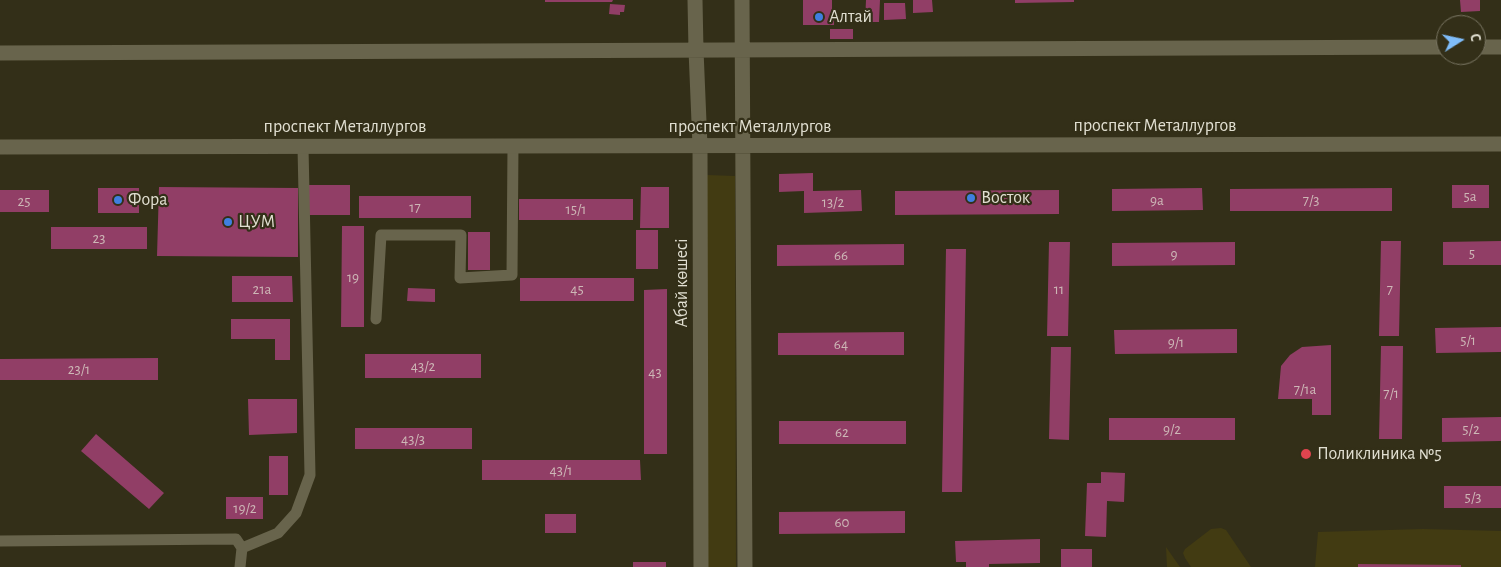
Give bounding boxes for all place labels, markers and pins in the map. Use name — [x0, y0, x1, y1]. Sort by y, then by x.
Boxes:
place label: Алтай — [829, 6, 872, 28]
marker: Алтай — [813, 11, 825, 23]
place label: Восток — [981, 187, 1030, 209]
place label: Фора — [128, 189, 167, 211]
marker: Восток — [965, 192, 977, 204]
marker: Фора — [112, 194, 124, 206]
place label: ЦУМ — [238, 211, 275, 233]
marker: ЦУМ — [222, 216, 234, 228]
place label: Поликлиника №5 — [1317, 443, 1442, 465]
marker: Поликлиника №5 — [1299, 447, 1313, 461]

